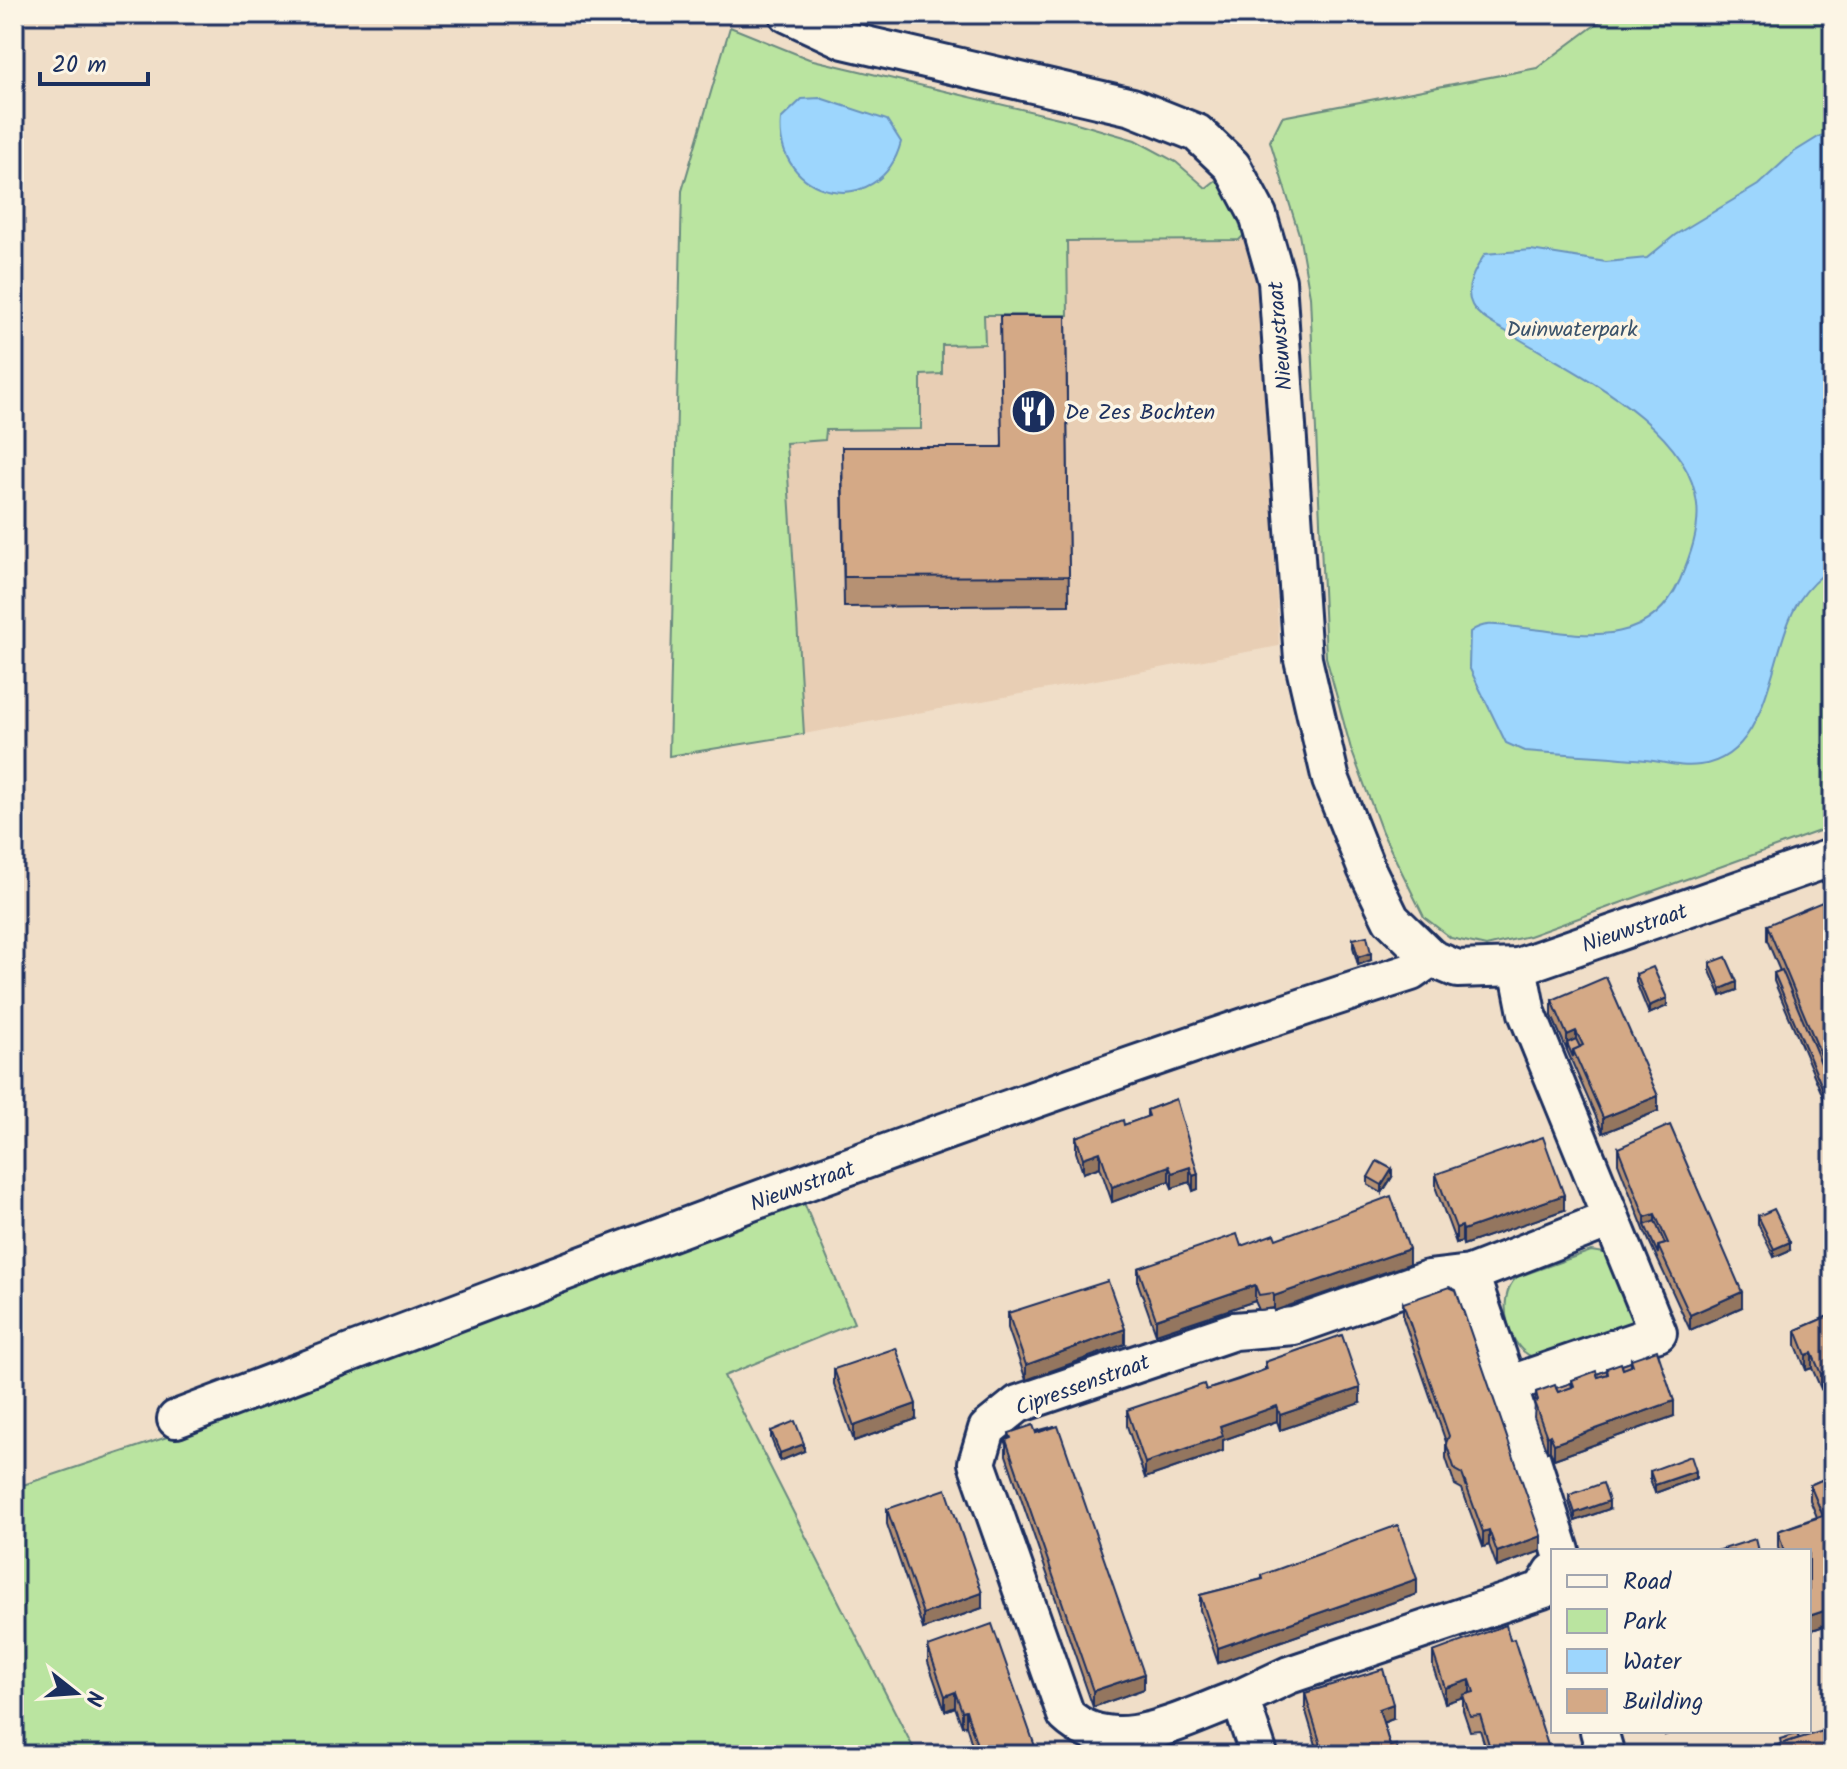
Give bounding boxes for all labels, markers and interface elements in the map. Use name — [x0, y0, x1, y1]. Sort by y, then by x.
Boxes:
scale bar — [40, 36, 148, 86]
text: 20 m — [52, 46, 107, 85]
street label: Nieuwstraat — [1259, 279, 1304, 392]
park label: Duinwaterpark — [1507, 313, 1638, 348]
restaurant icon: De Zes Bochten — [1010, 387, 1058, 435]
place label: De Zes Bochten — [1065, 396, 1215, 431]
street label: Nieuwstraat — [1577, 895, 1693, 964]
street label: Nieuwstraat — [745, 1152, 861, 1223]
street label: Cipressenstraat — [1011, 1346, 1155, 1427]
legend — [1551, 1549, 1811, 1733]
text: Road — [1623, 1563, 1672, 1602]
text: Park — [1623, 1603, 1667, 1642]
text: Water — [1623, 1643, 1683, 1682]
north arrow — [36, 1653, 116, 1733]
text: Building — [1623, 1683, 1703, 1722]
text: N — [74, 1686, 112, 1710]

